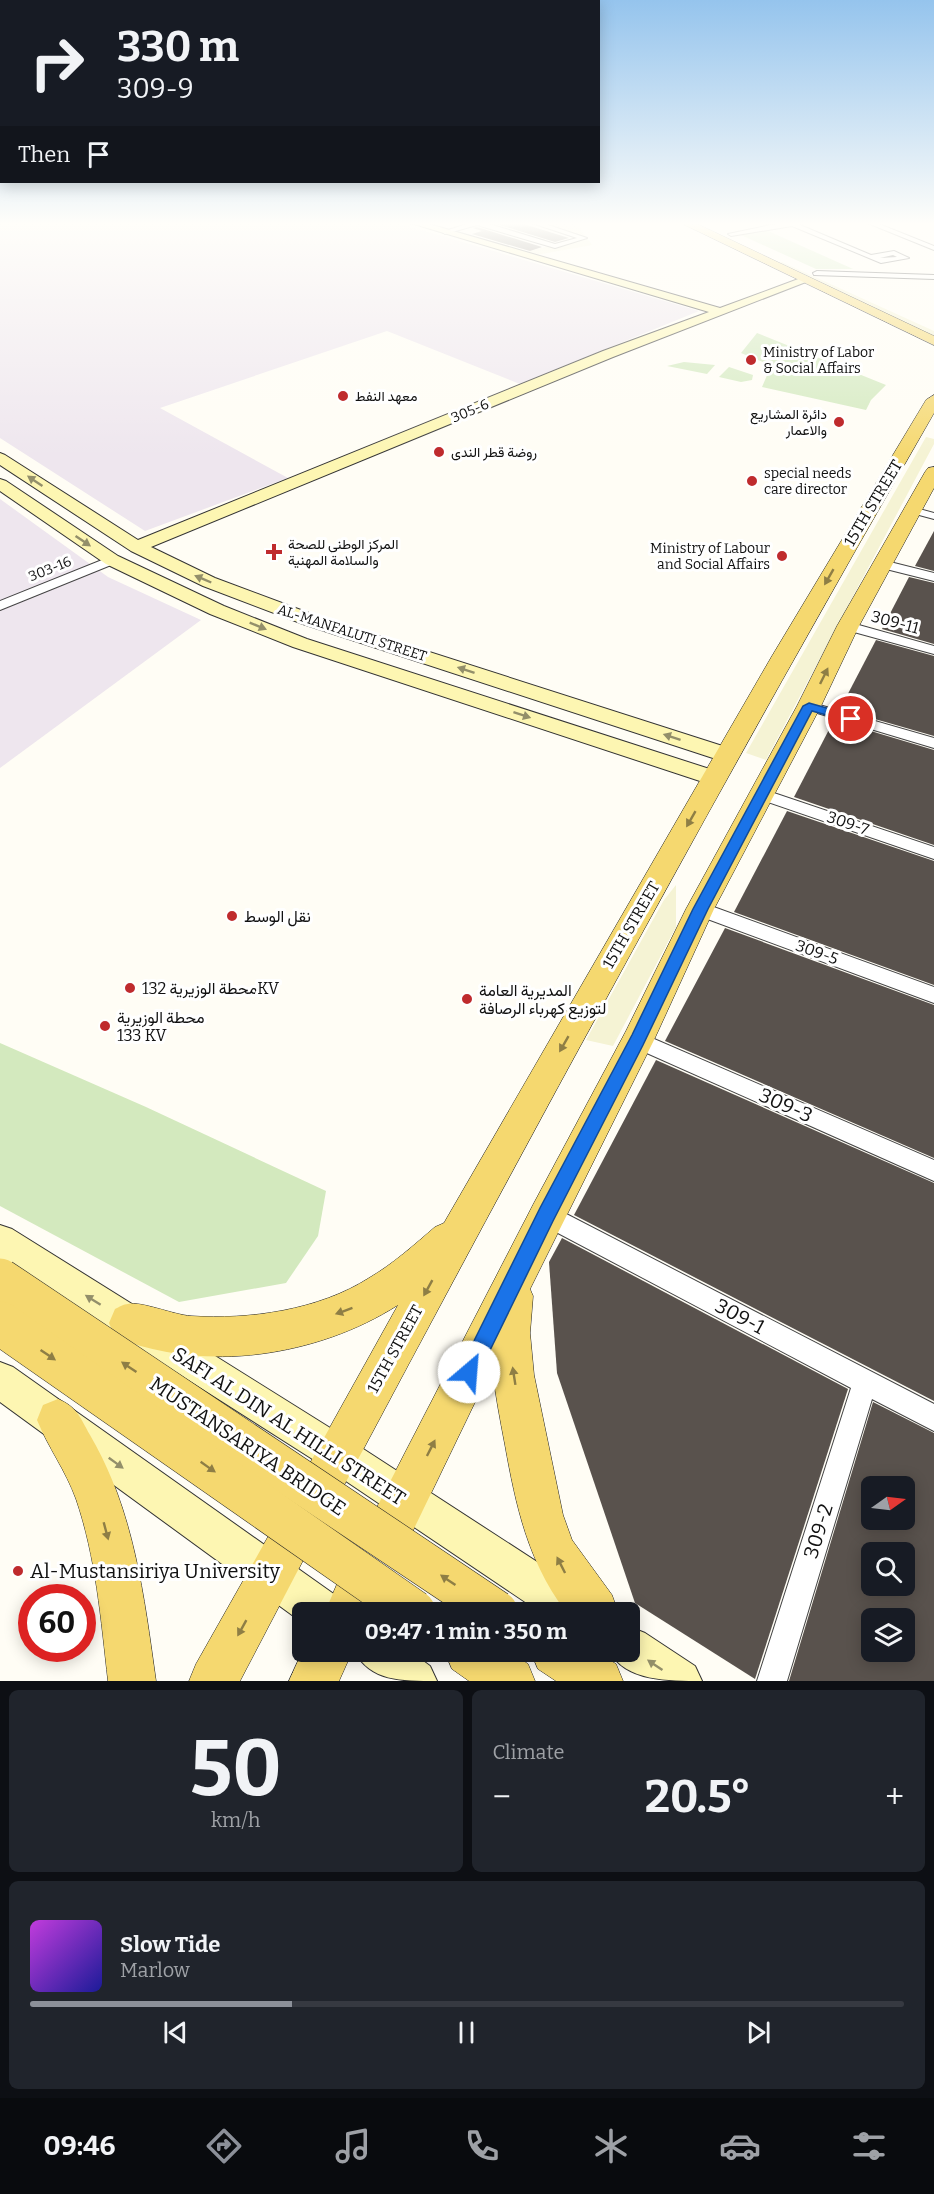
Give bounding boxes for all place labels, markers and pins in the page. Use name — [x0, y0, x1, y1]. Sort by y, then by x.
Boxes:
place label: Ministry of Labor & Social Affairs — [763, 344, 874, 377]
marker: Ministry of Labor & Social Affairs — [744, 353, 758, 367]
place label: معهد النفط — [355, 388, 417, 405]
marker: معهد النفط — [336, 389, 350, 403]
place label: دائرة المشاريع والاعمار — [750, 406, 827, 439]
marker: دائرة المشاريع والاعمار — [832, 415, 846, 429]
place label: روضة قطر الندى — [451, 444, 537, 461]
marker: روضة قطر الندى — [432, 445, 446, 459]
place label: special needs care director — [764, 465, 851, 498]
marker: special needs care director — [745, 474, 759, 488]
place label: المركز الوطني للصحة والسلامة المهنية — [288, 536, 398, 569]
place label: Ministry of Labour and Social Affairs — [650, 540, 770, 573]
marker: المركز الوطني للصحة والسلامة المهنية — [265, 543, 283, 561]
marker: Ministry of Labour and Social Affairs — [775, 549, 789, 563]
pin — [825, 693, 876, 744]
place label: نقل الوسط — [244, 907, 311, 927]
marker: نقل الوسط — [225, 909, 239, 923]
place label: محطة الوزيرية 132KV — [142, 979, 280, 999]
marker: محطة الوزيرية 132KV — [123, 981, 137, 995]
place label: المديرية العامة لتوزيع كهرباء الرصافة — [479, 981, 606, 1020]
marker: المديرية العامة لتوزيع كهرباء الرصافة — [460, 992, 474, 1006]
place label: محطة الوزيرية 133 KV — [117, 1008, 205, 1045]
marker: محطة الوزيرية 133 KV — [98, 1019, 112, 1033]
place label: Al-Mustansiriya University — [30, 1559, 281, 1583]
marker: Al-Mustansiriya University — [11, 1564, 25, 1578]

